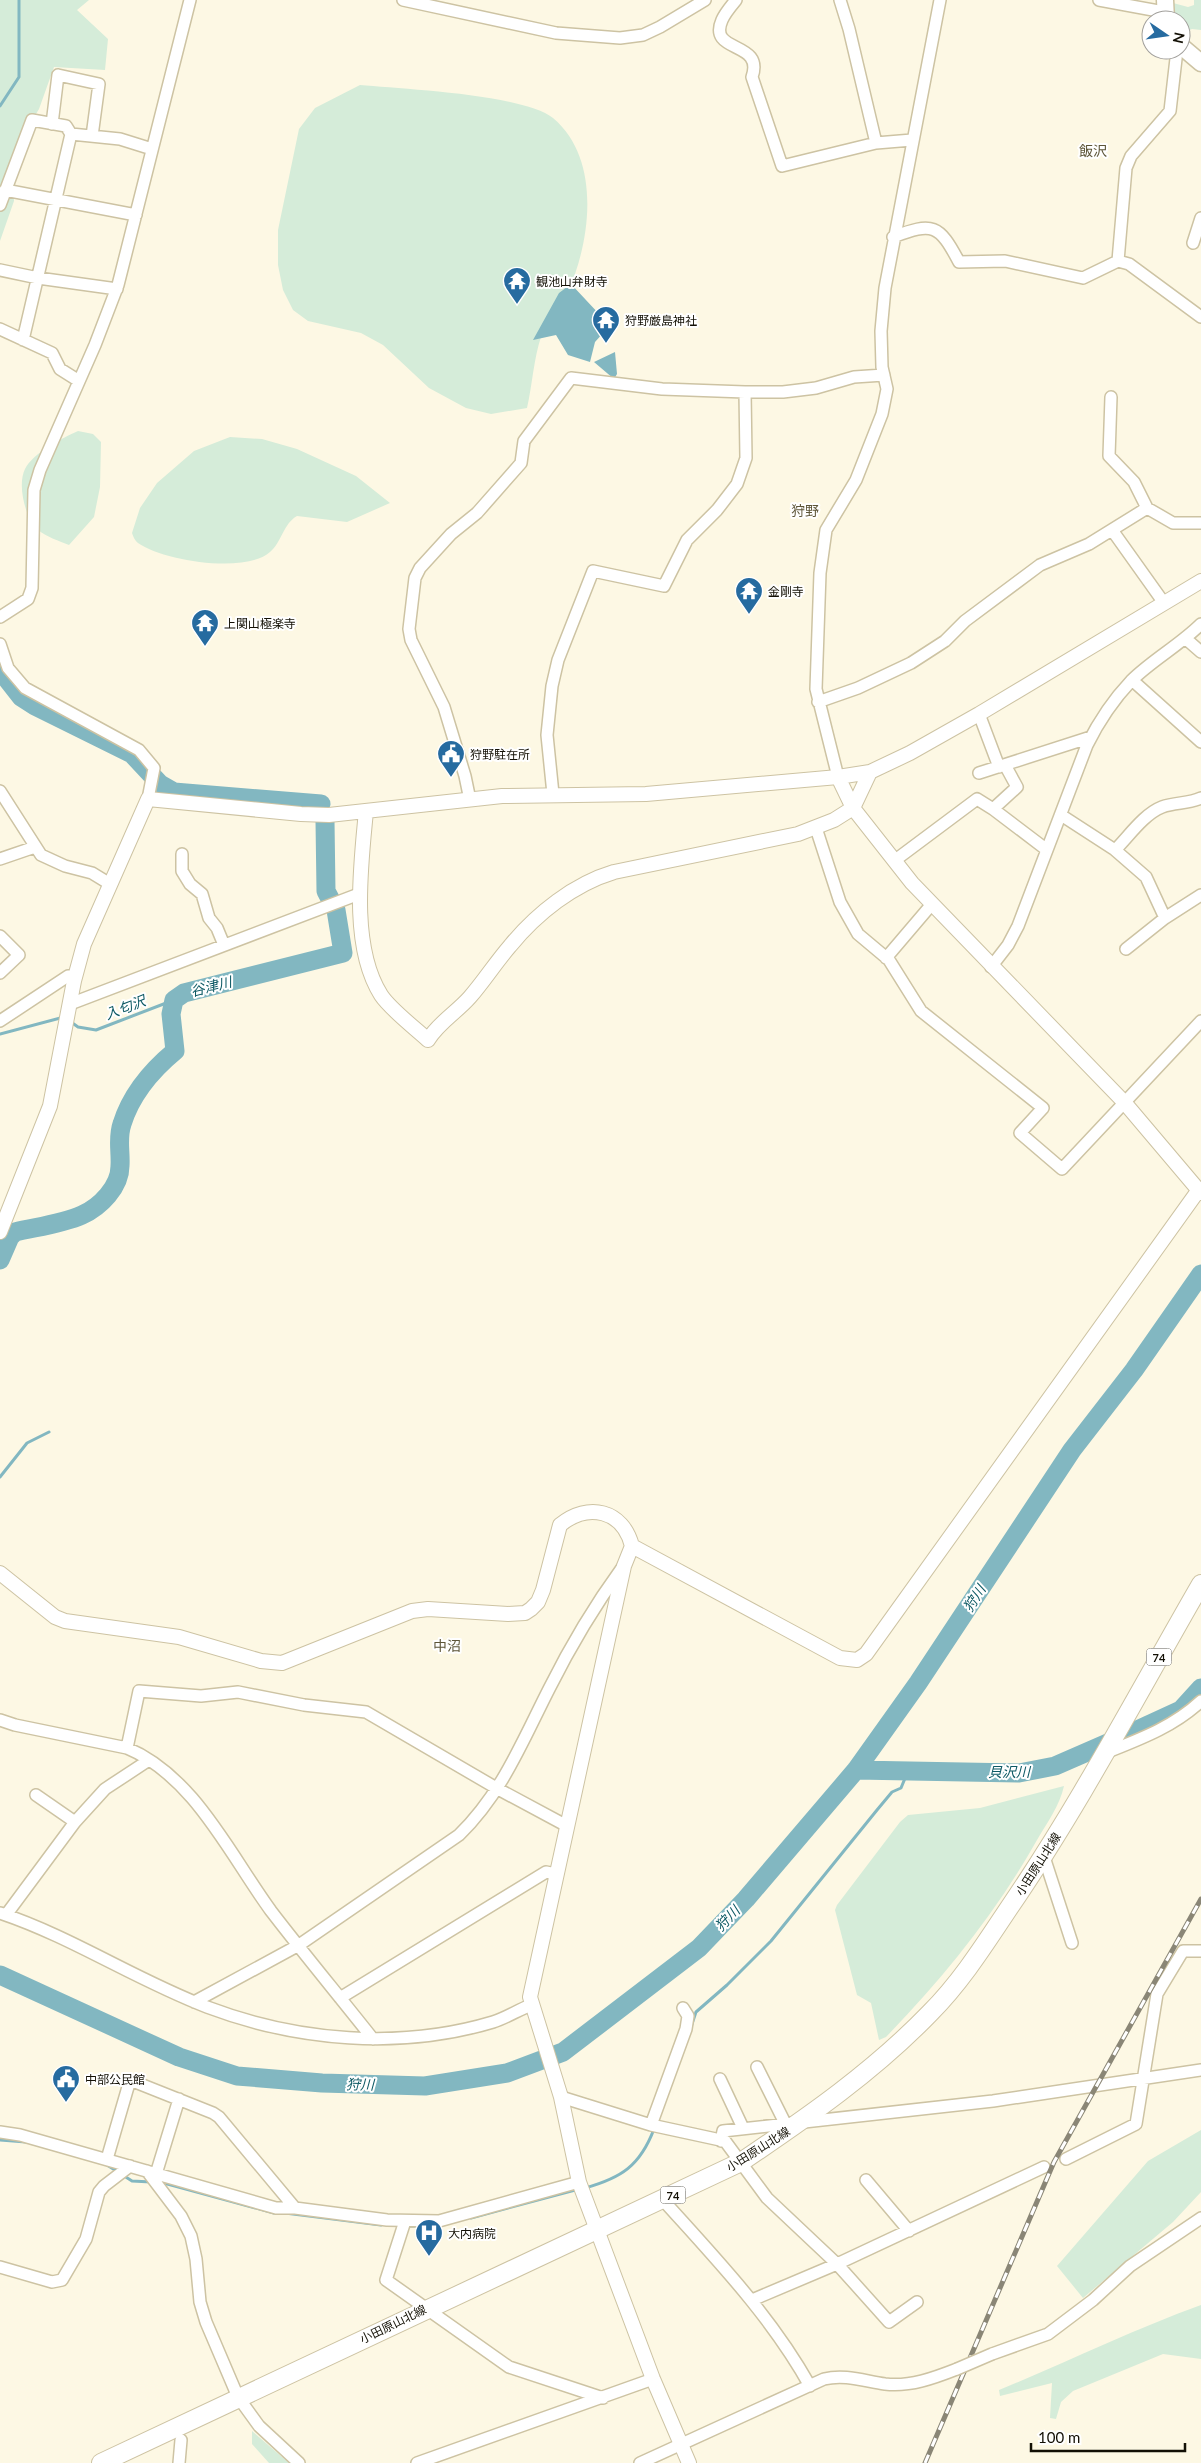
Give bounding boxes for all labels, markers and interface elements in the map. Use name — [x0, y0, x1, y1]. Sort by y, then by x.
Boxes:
north arrow — [1141, 10, 1191, 60]
text: N — [1170, 31, 1189, 45]
district label: 飯沢 — [1079, 142, 1107, 159]
temple icon: 観池山弁財寺 — [502, 266, 532, 305]
place label: 観池山弁財寺 — [536, 274, 608, 289]
temple icon: 狩野厳島神社 — [591, 305, 621, 344]
place label: 狩野厳島神社 — [625, 313, 697, 328]
district label: 狩野 — [791, 502, 819, 519]
temple icon: 金剛寺 — [734, 576, 764, 615]
place label: 金剛寺 — [768, 584, 804, 599]
temple icon: 上関山極楽寺 — [190, 608, 220, 647]
place label: 上関山極楽寺 — [224, 616, 296, 631]
public building icon: 狩野駐在所 — [436, 739, 466, 778]
place label: 狩野駐在所 — [470, 747, 530, 762]
water label: 谷津川 — [189, 972, 235, 999]
water label: 入匂沢 — [102, 991, 150, 1022]
water label: 狩川 — [959, 1580, 990, 1614]
district label: 中沼 — [433, 1637, 461, 1654]
road number: 74 — [1146, 1648, 1172, 1665]
water label: 貝沢川 — [988, 1763, 1032, 1780]
street label: 小田原山北線 — [1012, 1830, 1064, 1898]
water label: 狩川 — [711, 1901, 744, 1934]
public building icon: 中部公民館 — [51, 2064, 81, 2103]
place label: 中部公民館 — [85, 2072, 145, 2087]
water label: 狩川 — [346, 2075, 376, 2093]
street label: 小田原山北線 — [723, 2124, 793, 2174]
road number: 74 — [660, 2186, 686, 2204]
hospital icon: 大内病院 — [414, 2218, 444, 2257]
place label: 大内病院 — [448, 2226, 496, 2241]
street label: 小田原山北線 — [357, 2301, 429, 2347]
scale bar — [1031, 2420, 1185, 2452]
text: 100 m — [1038, 2428, 1080, 2446]

